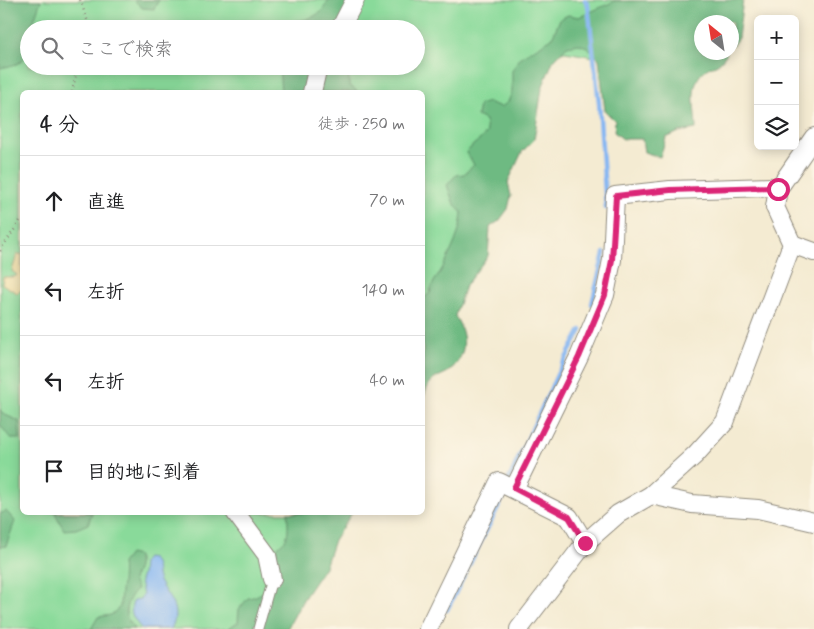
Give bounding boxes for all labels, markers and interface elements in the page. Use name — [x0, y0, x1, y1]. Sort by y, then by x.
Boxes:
north arrow — [694, 15, 739, 60]
map controls — [754, 15, 799, 150]
button: + — [754, 15, 799, 60]
search box — [20, 20, 425, 75]
icon: search — [38, 34, 66, 62]
text: ここで検索 — [78, 37, 173, 62]
button: − — [754, 60, 799, 105]
button: layers — [754, 105, 799, 150]
text: 4 分 — [40, 111, 79, 139]
text: 徒歩 · 250 m — [318, 114, 405, 135]
route start — [767, 178, 790, 201]
icon: ahead — [40, 187, 68, 215]
text: 直進 — [87, 190, 125, 215]
text: 70 m — [369, 190, 405, 211]
icon: left — [40, 277, 68, 305]
text: 左折 — [87, 280, 125, 305]
text: 140 m — [361, 280, 405, 301]
icon: left — [40, 367, 68, 395]
text: 左折 — [87, 370, 125, 395]
text: 40 m — [369, 370, 405, 391]
icon: arrive — [40, 457, 68, 485]
text: 目的地に到着 — [87, 460, 201, 485]
route end — [574, 532, 597, 555]

